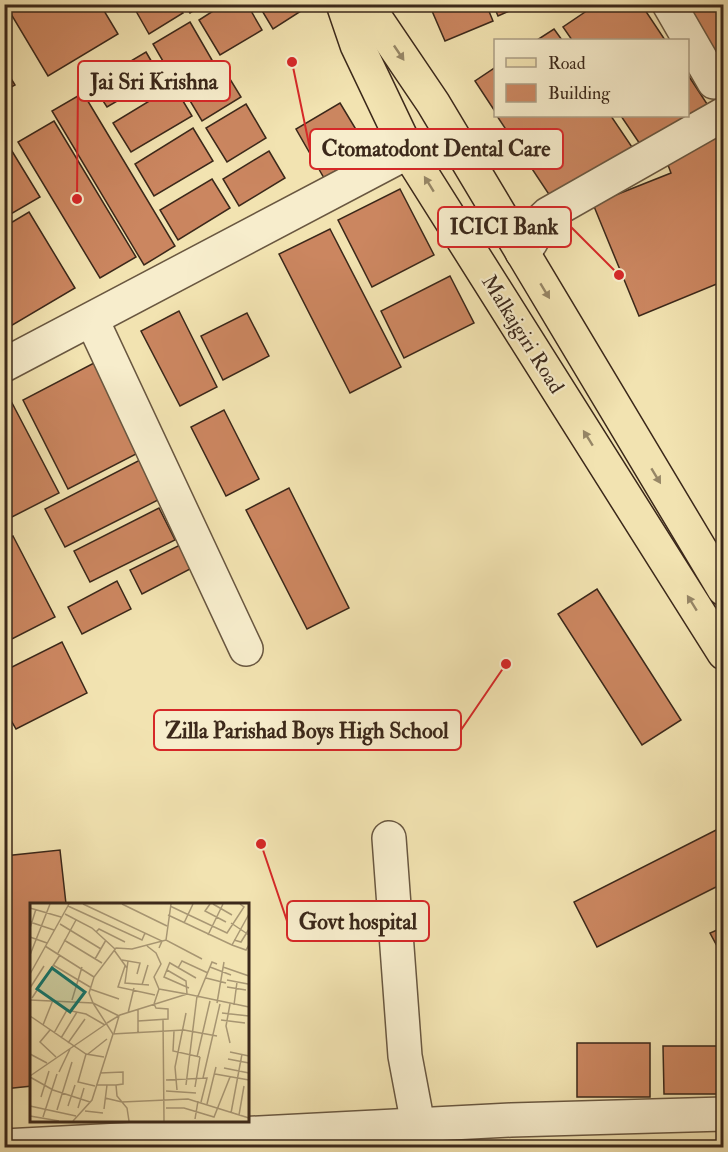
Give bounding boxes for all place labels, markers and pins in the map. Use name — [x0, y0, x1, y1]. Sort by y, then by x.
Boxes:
callout: Jai Sri Krishna — [78, 61, 230, 101]
callout: Ctomatodont Dental Care — [310, 129, 563, 169]
callout: ICICI Bank — [438, 207, 571, 247]
callout: Zilla Parishad Boys High School — [154, 710, 461, 750]
callout: Govt hospital — [287, 901, 429, 941]

